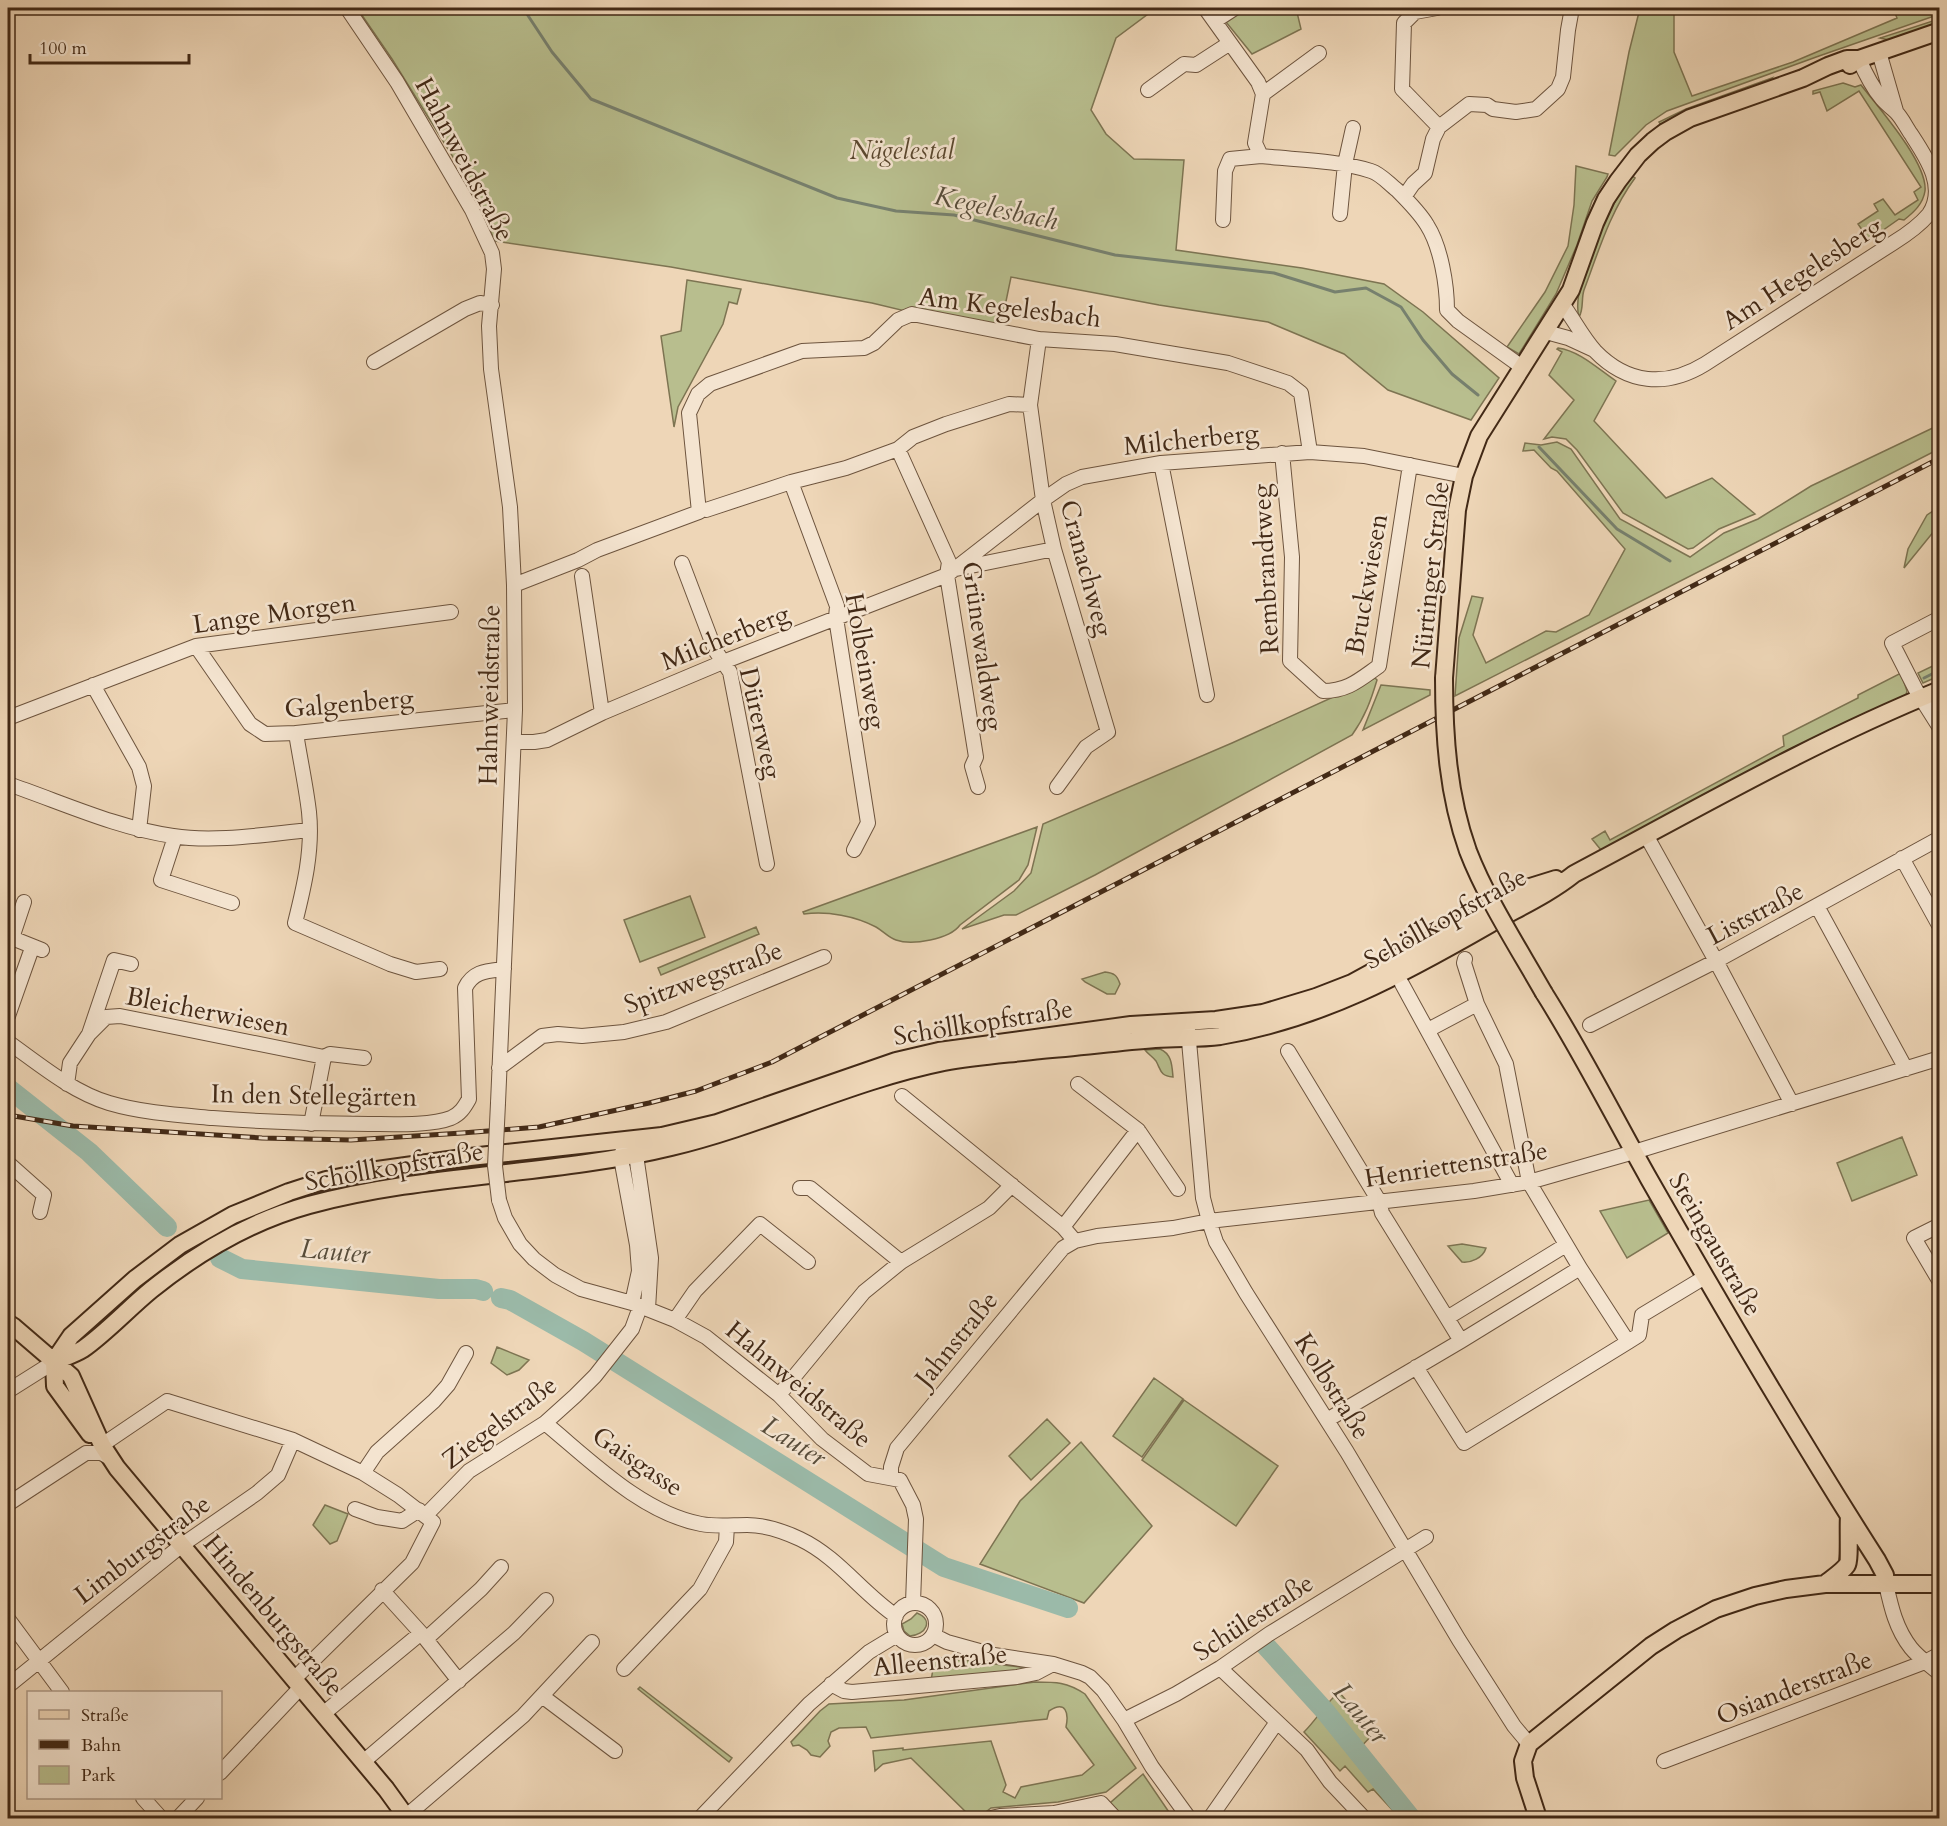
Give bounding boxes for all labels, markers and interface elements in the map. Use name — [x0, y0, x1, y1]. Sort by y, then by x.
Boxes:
scale bar — [30, 27, 189, 65]
text: 100 m — [39, 36, 87, 61]
street label: Hahnweidstraße — [407, 71, 522, 247]
park label: Nägelestal — [850, 133, 955, 168]
water label: Kegelesbach — [931, 177, 1061, 240]
street label: Am Hegelesberg — [1715, 208, 1889, 338]
street label: Am Kegelesbach — [917, 279, 1103, 336]
street label: Milcherberg — [1122, 415, 1261, 464]
street label: Nürtinger Straße — [1403, 480, 1458, 671]
street label: Rembrandtweg — [1244, 482, 1287, 655]
street label: Cranachweg — [1052, 496, 1122, 641]
street label: Bruckwiesen — [1337, 511, 1396, 657]
street label: Grünewaldweg — [953, 559, 1012, 733]
street label: Lange Morgen — [190, 585, 358, 642]
street label: Holbeinweg — [836, 590, 895, 732]
street label: Milcherberg — [656, 596, 795, 679]
street label: Hahnweidstraße — [470, 604, 509, 786]
street label: Dürerweg — [731, 664, 790, 783]
street label: Galgenberg — [283, 680, 415, 727]
street label: Schöllkopfstraße — [1358, 859, 1533, 978]
street label: Liststraße — [1701, 873, 1810, 954]
street label: Spitzwegstraße — [619, 933, 787, 1022]
street label: Bleicherwiesen — [123, 978, 293, 1045]
street label: Schöllkopfstraße — [891, 991, 1075, 1054]
street label: In den Stellegärten — [210, 1076, 418, 1115]
street label: Henriettenstraße — [1362, 1133, 1550, 1196]
street label: Schöllkopfstraße — [302, 1134, 486, 1199]
street label: Steingaustraße — [1660, 1166, 1771, 1322]
water label: Lauter — [299, 1230, 373, 1273]
street label: Jahnstraße — [904, 1284, 1006, 1398]
street label: Hahnweidstraße — [718, 1313, 879, 1456]
street label: Kolbstraße — [1286, 1327, 1379, 1446]
street label: Ziegelstraße — [435, 1368, 564, 1477]
water label: Lauter — [754, 1407, 834, 1476]
street label: Gaisgasse — [585, 1418, 690, 1505]
street label: Limburgstraße — [67, 1487, 218, 1612]
street label: Hindenburgstraße — [195, 1527, 352, 1704]
street label: Schülestraße — [1186, 1566, 1320, 1669]
street label: Alleenstraße — [871, 1636, 1009, 1685]
street label: Osianderstraße — [1711, 1642, 1877, 1733]
water label: Lauter — [1324, 1675, 1398, 1753]
legend — [27, 1691, 222, 1799]
text: Straße — [81, 1703, 129, 1728]
text: Bahn — [81, 1733, 122, 1758]
text: Park — [81, 1763, 116, 1788]

